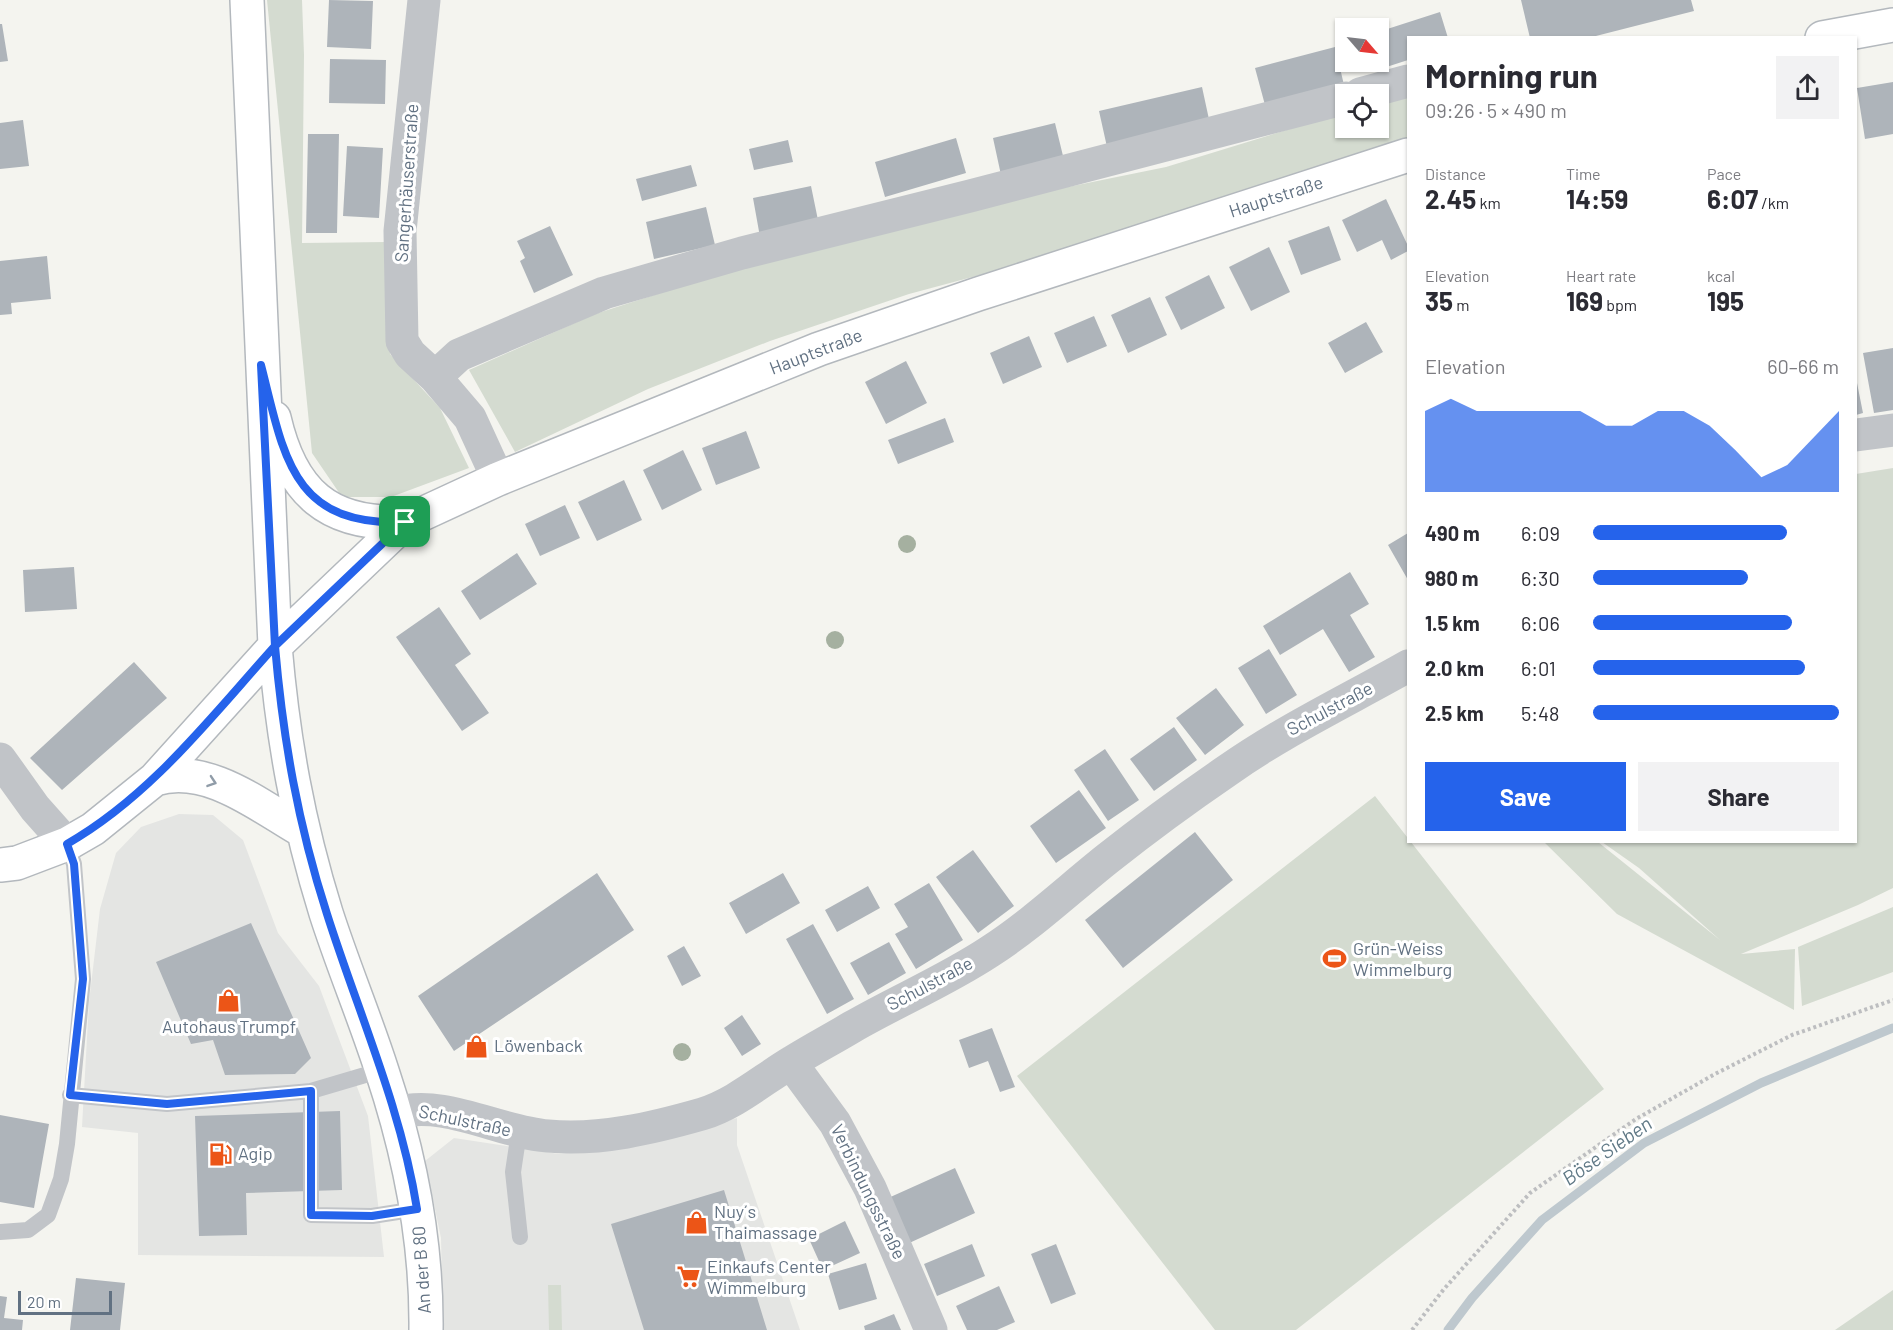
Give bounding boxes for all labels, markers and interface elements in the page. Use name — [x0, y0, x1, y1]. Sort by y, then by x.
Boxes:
north arrow — [1335, 18, 1389, 72]
map controls — [1335, 18, 1389, 138]
text: Morning run — [1425, 55, 1598, 95]
button: share — [1776, 56, 1839, 119]
button: locate — [1335, 84, 1389, 138]
text: 09:26 · 5 × 490 m — [1425, 98, 1567, 122]
street label: Sangerhäuserstraße — [389, 103, 423, 263]
text: Distance — [1425, 164, 1486, 183]
text: Time — [1566, 164, 1601, 183]
text: Pace — [1707, 164, 1741, 183]
street label: Hauptstraße — [1226, 171, 1326, 222]
text: 2.45 — [1425, 183, 1476, 214]
text: 14:59 — [1566, 183, 1628, 214]
text: 6:07 — [1707, 183, 1758, 214]
text: km — [1476, 193, 1501, 212]
text: /km — [1758, 193, 1789, 212]
text: Elevation — [1425, 266, 1489, 285]
text: Heart rate — [1566, 266, 1636, 285]
text: kcal — [1707, 266, 1735, 285]
text: 35 — [1425, 285, 1453, 316]
text: 169 — [1566, 285, 1603, 316]
text: 195 — [1707, 285, 1744, 316]
text: m — [1453, 295, 1470, 314]
text: bpm — [1603, 295, 1637, 314]
street label: Hauptstraße — [766, 323, 865, 379]
text: Elevation — [1425, 354, 1506, 378]
text: 60–66 m — [1767, 354, 1839, 378]
pin — [379, 496, 430, 547]
icon: arrive — [388, 505, 421, 538]
text: 490 m — [1425, 521, 1480, 545]
text: 6:09 — [1521, 521, 1560, 545]
text: 980 m — [1425, 566, 1479, 590]
text: 6:30 — [1521, 566, 1560, 590]
text: 1.5 km — [1425, 611, 1480, 635]
text: 6:06 — [1521, 611, 1560, 635]
text: 2.0 km — [1425, 656, 1484, 680]
text: 6:01 — [1521, 656, 1556, 680]
street label: Schulstraße — [1283, 676, 1376, 740]
text: 2.5 km — [1425, 701, 1484, 725]
text: 5:48 — [1521, 701, 1560, 725]
button: Save — [1425, 762, 1626, 831]
button: Share — [1638, 762, 1839, 831]
one-way arrow — [206, 774, 217, 787]
place label: Grün-Weiss Wimmelburg — [1353, 937, 1452, 980]
sports icon: Grün-Weiss Wimmelburg — [1322, 946, 1348, 972]
street label: Schulstraße — [883, 951, 976, 1015]
shop icon: Autohaus Trumpf — [216, 988, 242, 1014]
place label: Autohaus Trumpf — [162, 1015, 296, 1037]
shop icon: Löwenback — [463, 1033, 489, 1059]
place label: Löwenback — [494, 1034, 583, 1056]
street label: Schulstraße — [417, 1100, 513, 1141]
water label: Böse Sieben — [1557, 1111, 1656, 1190]
street label: Verbindungsstraße — [827, 1120, 911, 1263]
fuel station icon: Agip — [207, 1141, 233, 1167]
place label: Agip — [238, 1142, 273, 1164]
place label: Nuy´s Thaimassage — [714, 1200, 817, 1243]
shop icon: Nuy´s Thaimassage — [683, 1209, 709, 1235]
street label: An der B 80 — [407, 1225, 435, 1315]
place label: Einkaufs Center Wimmelburg — [707, 1255, 831, 1298]
supermarket icon: Einkaufs Center Wimmelburg — [676, 1264, 702, 1290]
scale bar — [18, 1288, 112, 1316]
text: 20 m — [27, 1292, 61, 1311]

